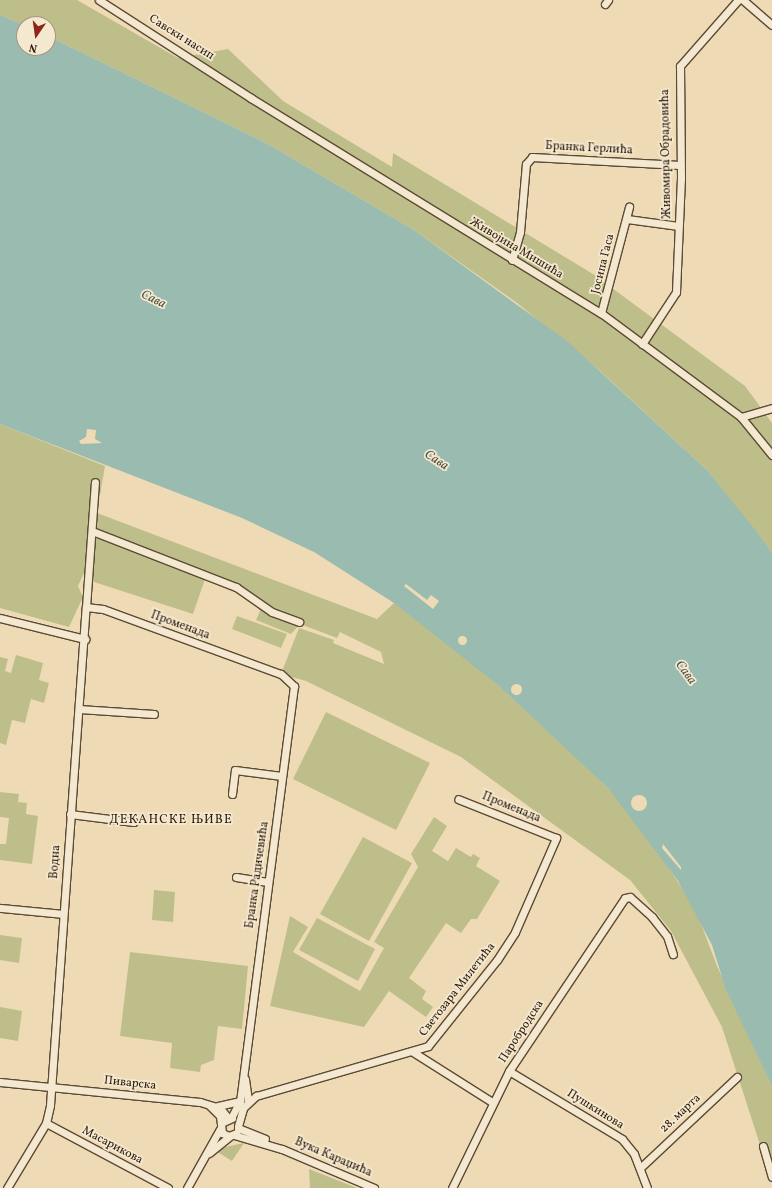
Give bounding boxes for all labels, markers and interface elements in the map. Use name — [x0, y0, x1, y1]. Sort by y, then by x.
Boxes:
street label: Савски насип — [146, 12, 216, 64]
north arrow — [16, 16, 56, 56]
text: N — [28, 39, 39, 55]
street label: Живомира Обрадовића — [659, 89, 675, 219]
street label: Бранка Герлића — [545, 140, 633, 158]
street label: Живојина Мишића — [467, 215, 565, 283]
street label: Јосипа Гаса — [590, 232, 618, 296]
water label: Сава — [138, 287, 168, 313]
water label: Сава — [421, 447, 451, 475]
street label: Променада — [148, 609, 212, 643]
water label: Сава — [671, 658, 699, 688]
street label: Променада — [480, 790, 542, 826]
district label: ДЕКАНСКЕ ЊИВЕ — [109, 812, 233, 828]
street label: Бранка Радичевића — [243, 821, 273, 929]
street label: Водна — [48, 845, 64, 879]
street label: Светозара Милетића — [417, 940, 499, 1040]
street label: Паробродска — [496, 998, 548, 1066]
street label: Пиварска — [103, 1074, 157, 1094]
street label: Пушкинова — [564, 1087, 626, 1133]
street label: 28. марта — [658, 1092, 704, 1136]
street label: Масарикова — [79, 1124, 145, 1168]
street label: Вука Караџића — [292, 1135, 374, 1181]

